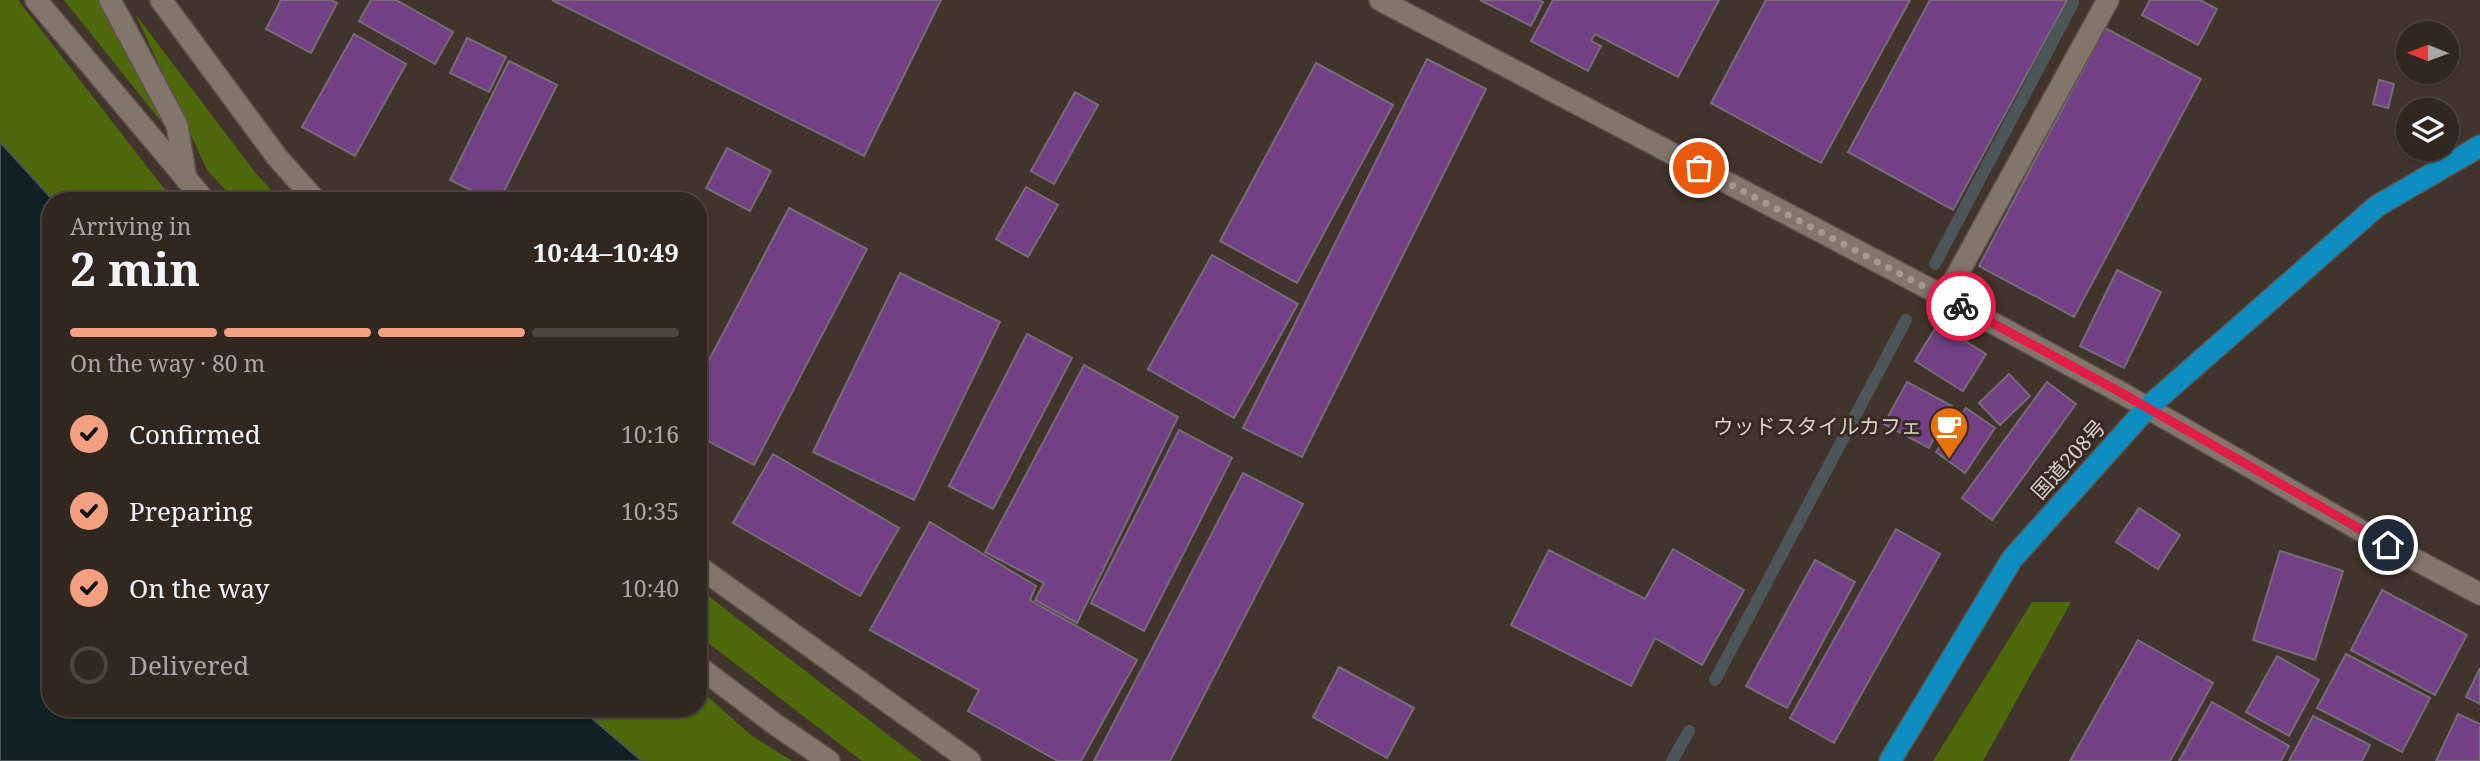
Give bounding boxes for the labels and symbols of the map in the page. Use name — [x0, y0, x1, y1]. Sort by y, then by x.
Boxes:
north arrow — [2396, 21, 2459, 84]
pin — [1669, 138, 1729, 198]
courier — [1926, 271, 1996, 341]
cafe icon: ウッドスタイルカフェ — [1928, 405, 1970, 460]
place label: ウッドスタイルカフェ — [1713, 412, 1922, 440]
street label: 国道208号 — [2025, 413, 2111, 505]
pin — [2358, 515, 2418, 575]

